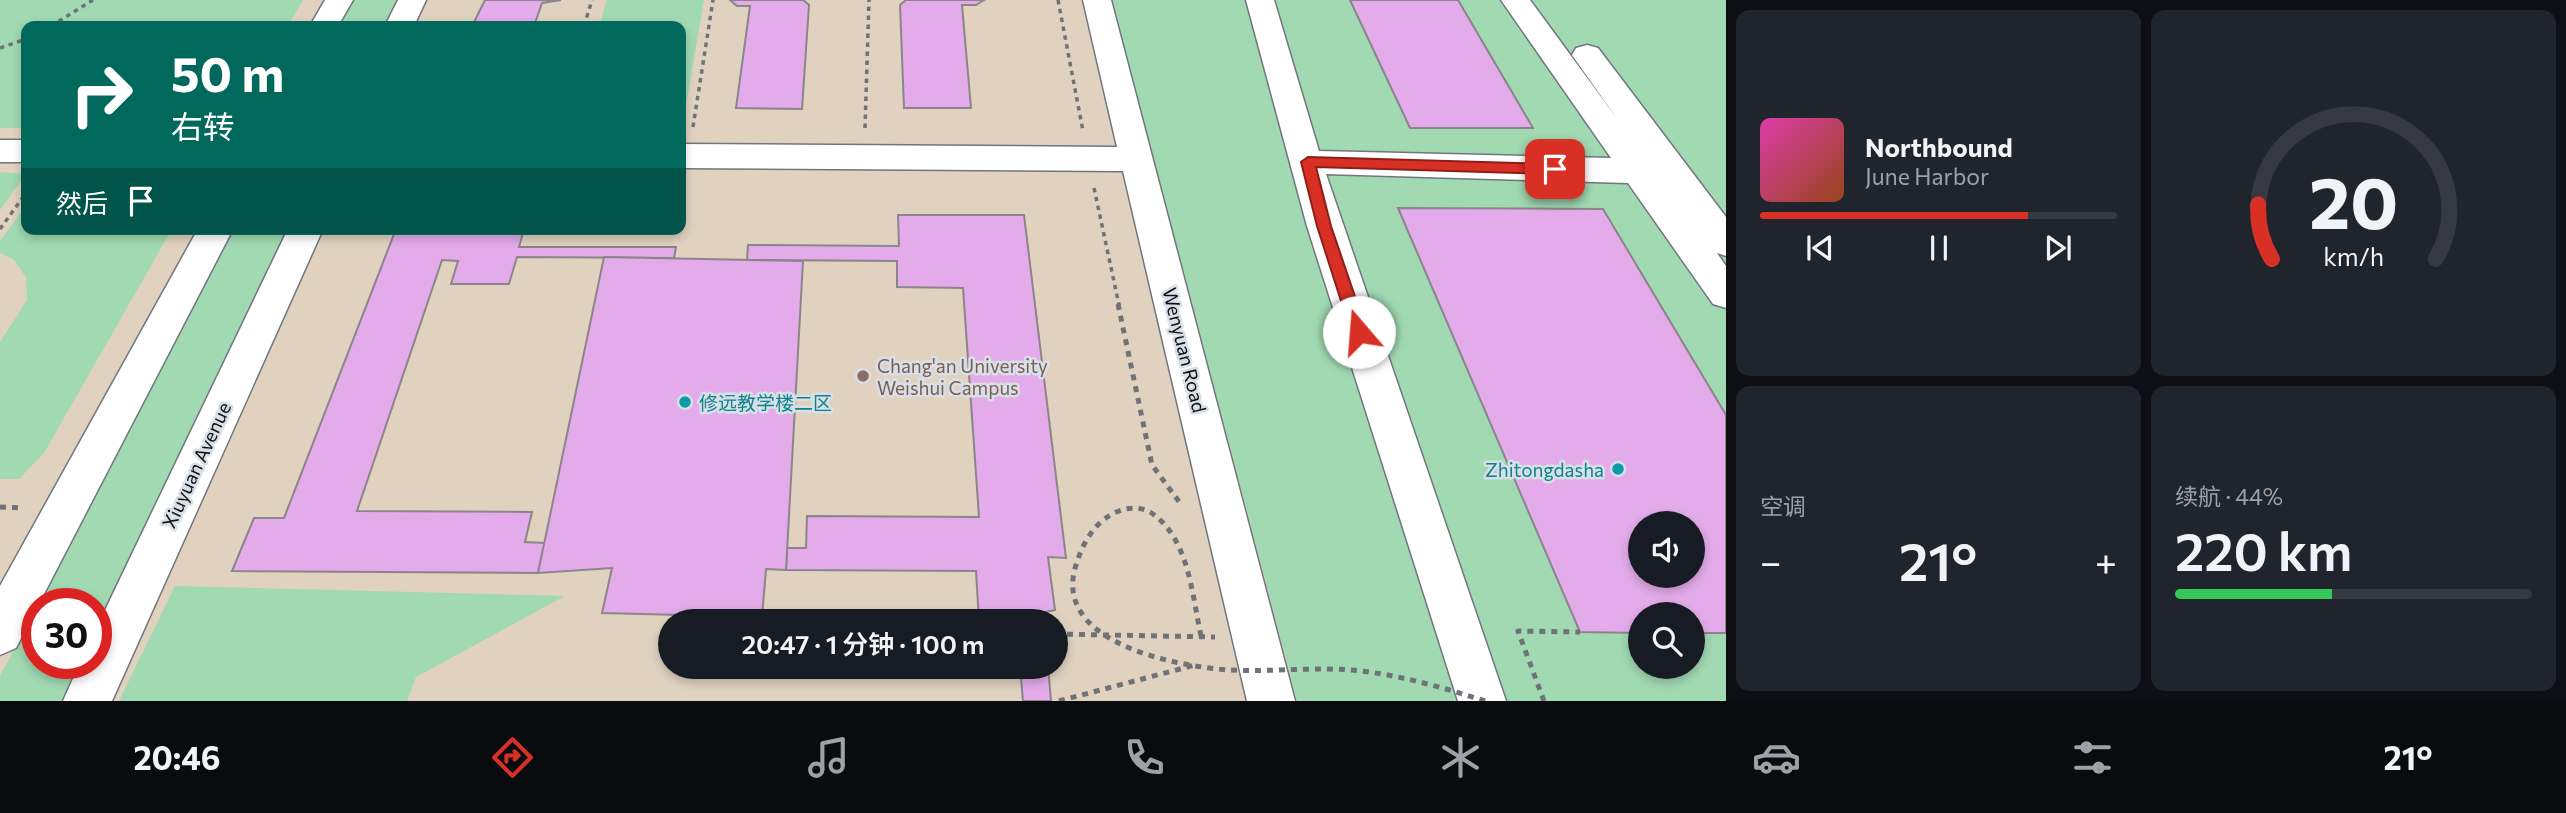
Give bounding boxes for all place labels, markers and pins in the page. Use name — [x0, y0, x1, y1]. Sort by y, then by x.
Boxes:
pin — [1525, 139, 1585, 199]
place label: Chang'an University Weishui Campus — [877, 354, 1048, 399]
marker: Chang'an University Weishui Campus — [855, 368, 871, 384]
place label: 修远教学楼二区 — [699, 391, 832, 414]
marker: 修远教学楼二区 — [677, 394, 693, 410]
place label: Zhitongdasha — [1485, 458, 1604, 481]
marker: Zhitongdasha — [1610, 461, 1626, 477]

